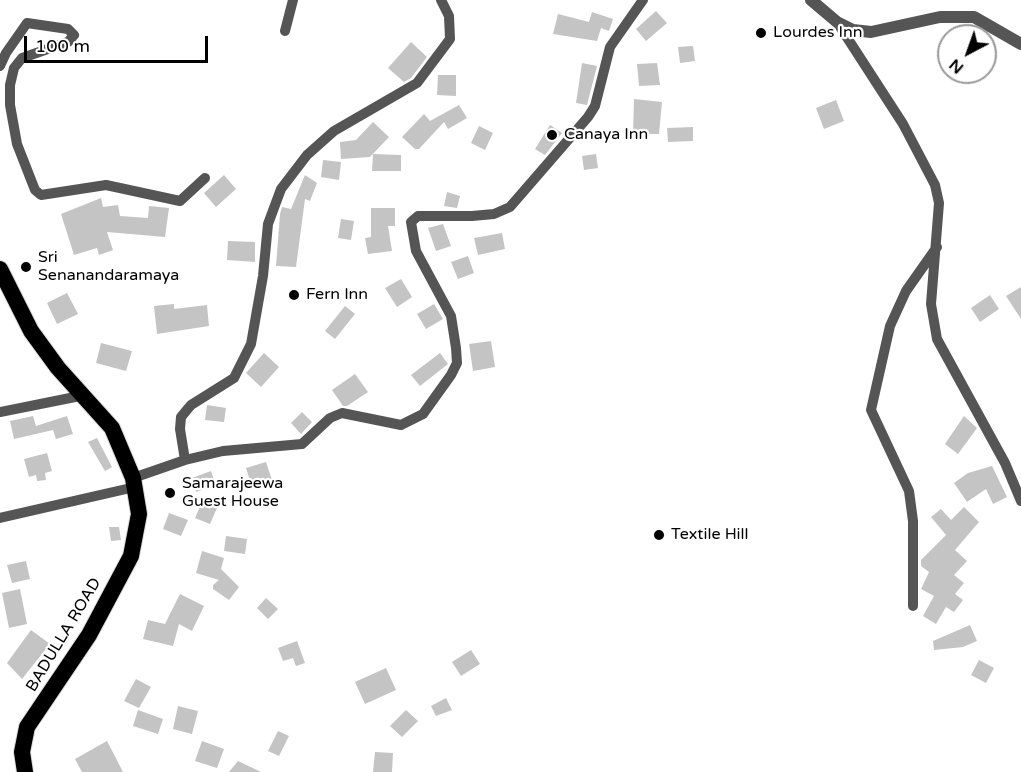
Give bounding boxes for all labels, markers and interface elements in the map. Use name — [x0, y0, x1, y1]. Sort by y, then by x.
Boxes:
place label: Lourdes Inn — [773, 23, 862, 43]
scale bar — [27, 24, 212, 62]
north arrow — [937, 24, 997, 84]
marker: Lourdes Inn — [754, 26, 768, 40]
text: 100 m — [35, 35, 90, 57]
text: N — [945, 54, 968, 78]
place label: Canaya Inn — [564, 125, 648, 145]
marker: Canaya Inn — [545, 128, 559, 142]
place label: Sri Senanandaramaya — [38, 248, 179, 286]
marker: Sri Senanandaramaya — [19, 260, 33, 274]
place label: Fern Inn — [306, 285, 368, 305]
marker: Fern Inn — [287, 288, 301, 302]
place label: Samarajeewa Guest House — [182, 474, 283, 512]
marker: Samarajeewa Guest House — [163, 486, 177, 500]
place label: Textile Hill — [671, 525, 749, 545]
marker: Textile Hill — [652, 528, 666, 542]
street label: BADULLA ROAD — [22, 575, 106, 695]

